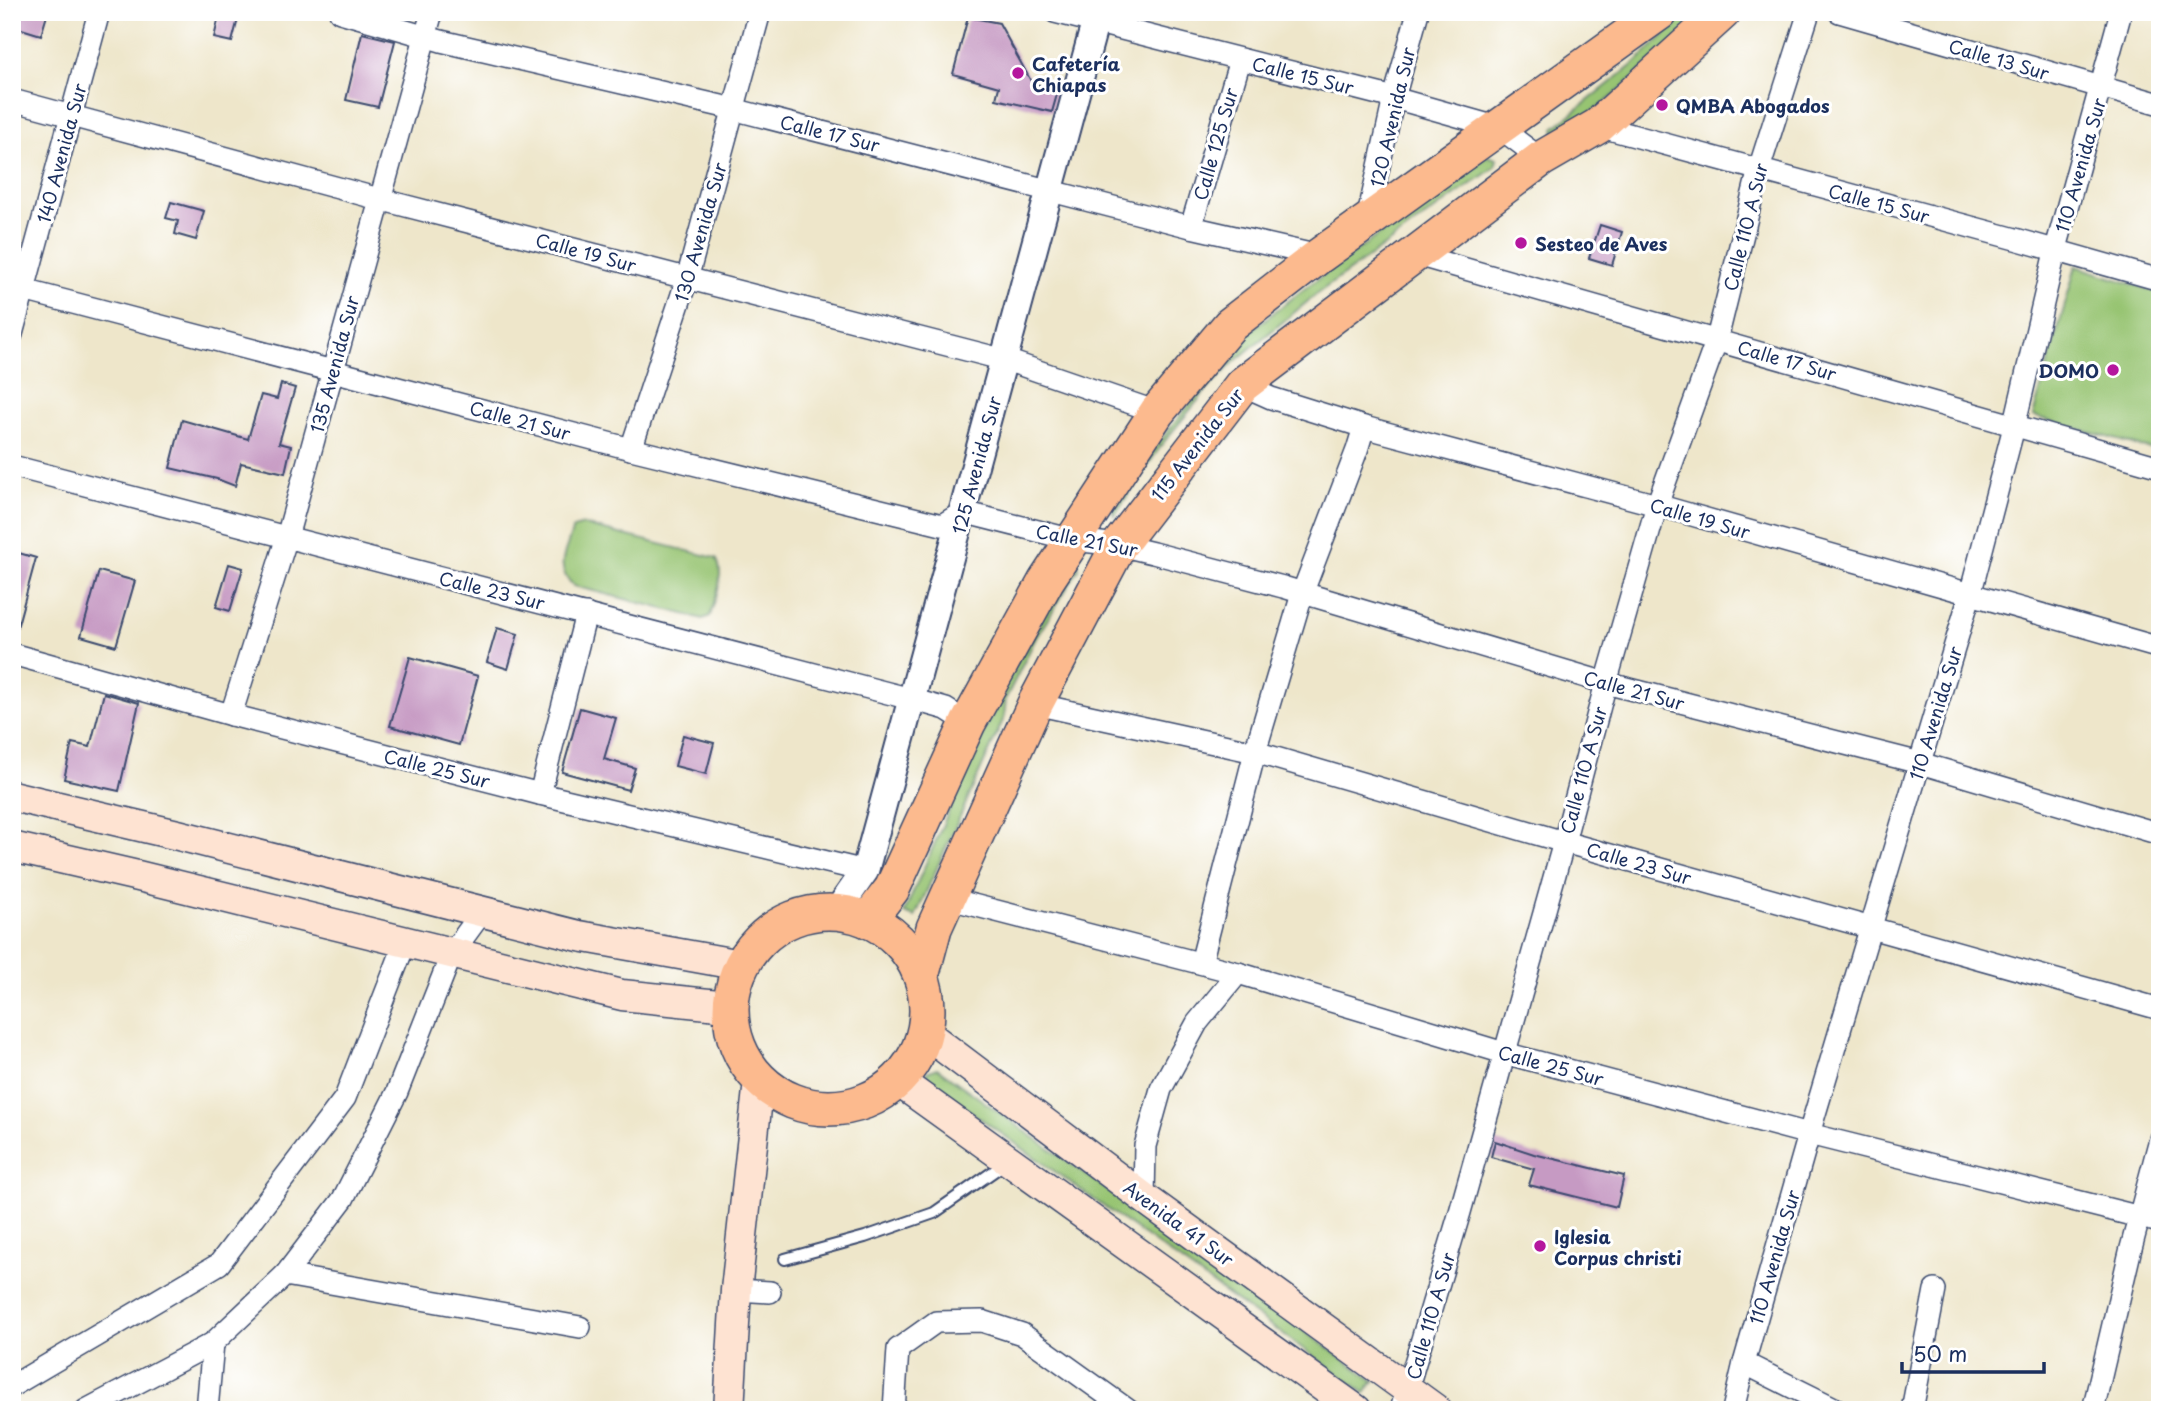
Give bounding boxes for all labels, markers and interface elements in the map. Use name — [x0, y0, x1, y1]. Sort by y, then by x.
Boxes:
street label: Calle 13 Sur — [1946, 32, 2053, 86]
street label: 120 Avenida Sur — [1363, 44, 1421, 190]
street label: Calle 15 Sur — [1249, 49, 1357, 101]
place label: Cafetería Chiapas — [1032, 50, 1121, 98]
marker: Cafetería Chiapas — [1010, 65, 1026, 81]
street label: 140 Avenida Sur — [29, 80, 93, 226]
street label: Calle 125 Sur — [1186, 84, 1244, 203]
place label: QMBA Abogados — [1676, 92, 1830, 119]
street label: 110 Avenida Sur — [2048, 94, 2112, 235]
marker: QMBA Abogados — [1654, 97, 1670, 113]
street label: Calle 17 Sur — [777, 108, 883, 159]
street label: 130 Avenida Sur — [667, 158, 733, 305]
street label: Calle 110 A Sur — [1716, 160, 1774, 294]
street label: Calle 15 Sur — [1825, 177, 1933, 230]
street label: Calle 19 Sur — [533, 226, 640, 279]
place label: Sesteo de Aves — [1535, 230, 1668, 257]
marker: Sesteo de Aves — [1513, 235, 1529, 251]
street label: 135 Avenida Sur — [303, 292, 365, 436]
street label: Calle 17 Sur — [1734, 333, 1840, 387]
place label: DOMO — [2038, 357, 2099, 384]
marker: DOMO — [2105, 362, 2121, 378]
street label: 115 Avenida Sur — [1144, 381, 1250, 506]
street label: 125 Avenida Sur — [945, 392, 1008, 537]
street label: Calle 21 Sur — [467, 394, 574, 447]
street label: Calle 19 Sur — [1647, 491, 1754, 545]
street label: Calle 21 Sur — [1034, 517, 1141, 563]
street label: Calle 23 Sur — [436, 564, 548, 616]
street label: 110 Avenida Sur — [1902, 642, 1968, 783]
street label: Calle 21 Sur — [1581, 664, 1688, 717]
street label: Calle 110 A Sur — [1553, 703, 1613, 837]
street label: Calle 25 Sur — [381, 742, 493, 794]
street label: Calle 23 Sur — [1583, 835, 1695, 891]
street label: Calle 25 Sur — [1495, 1038, 1607, 1092]
street label: Avenida 41 Sur — [1118, 1174, 1240, 1273]
street label: 110 Avenida Sur — [1742, 1186, 1806, 1327]
place label: Iglesia Corpus christi — [1554, 1223, 1681, 1271]
marker: Iglesia Corpus christi — [1532, 1238, 1548, 1254]
street label: Calle 110 A Sur — [1399, 1249, 1461, 1383]
scale bar — [1902, 1331, 2044, 1375]
text: 50 m — [1913, 1337, 1967, 1369]

